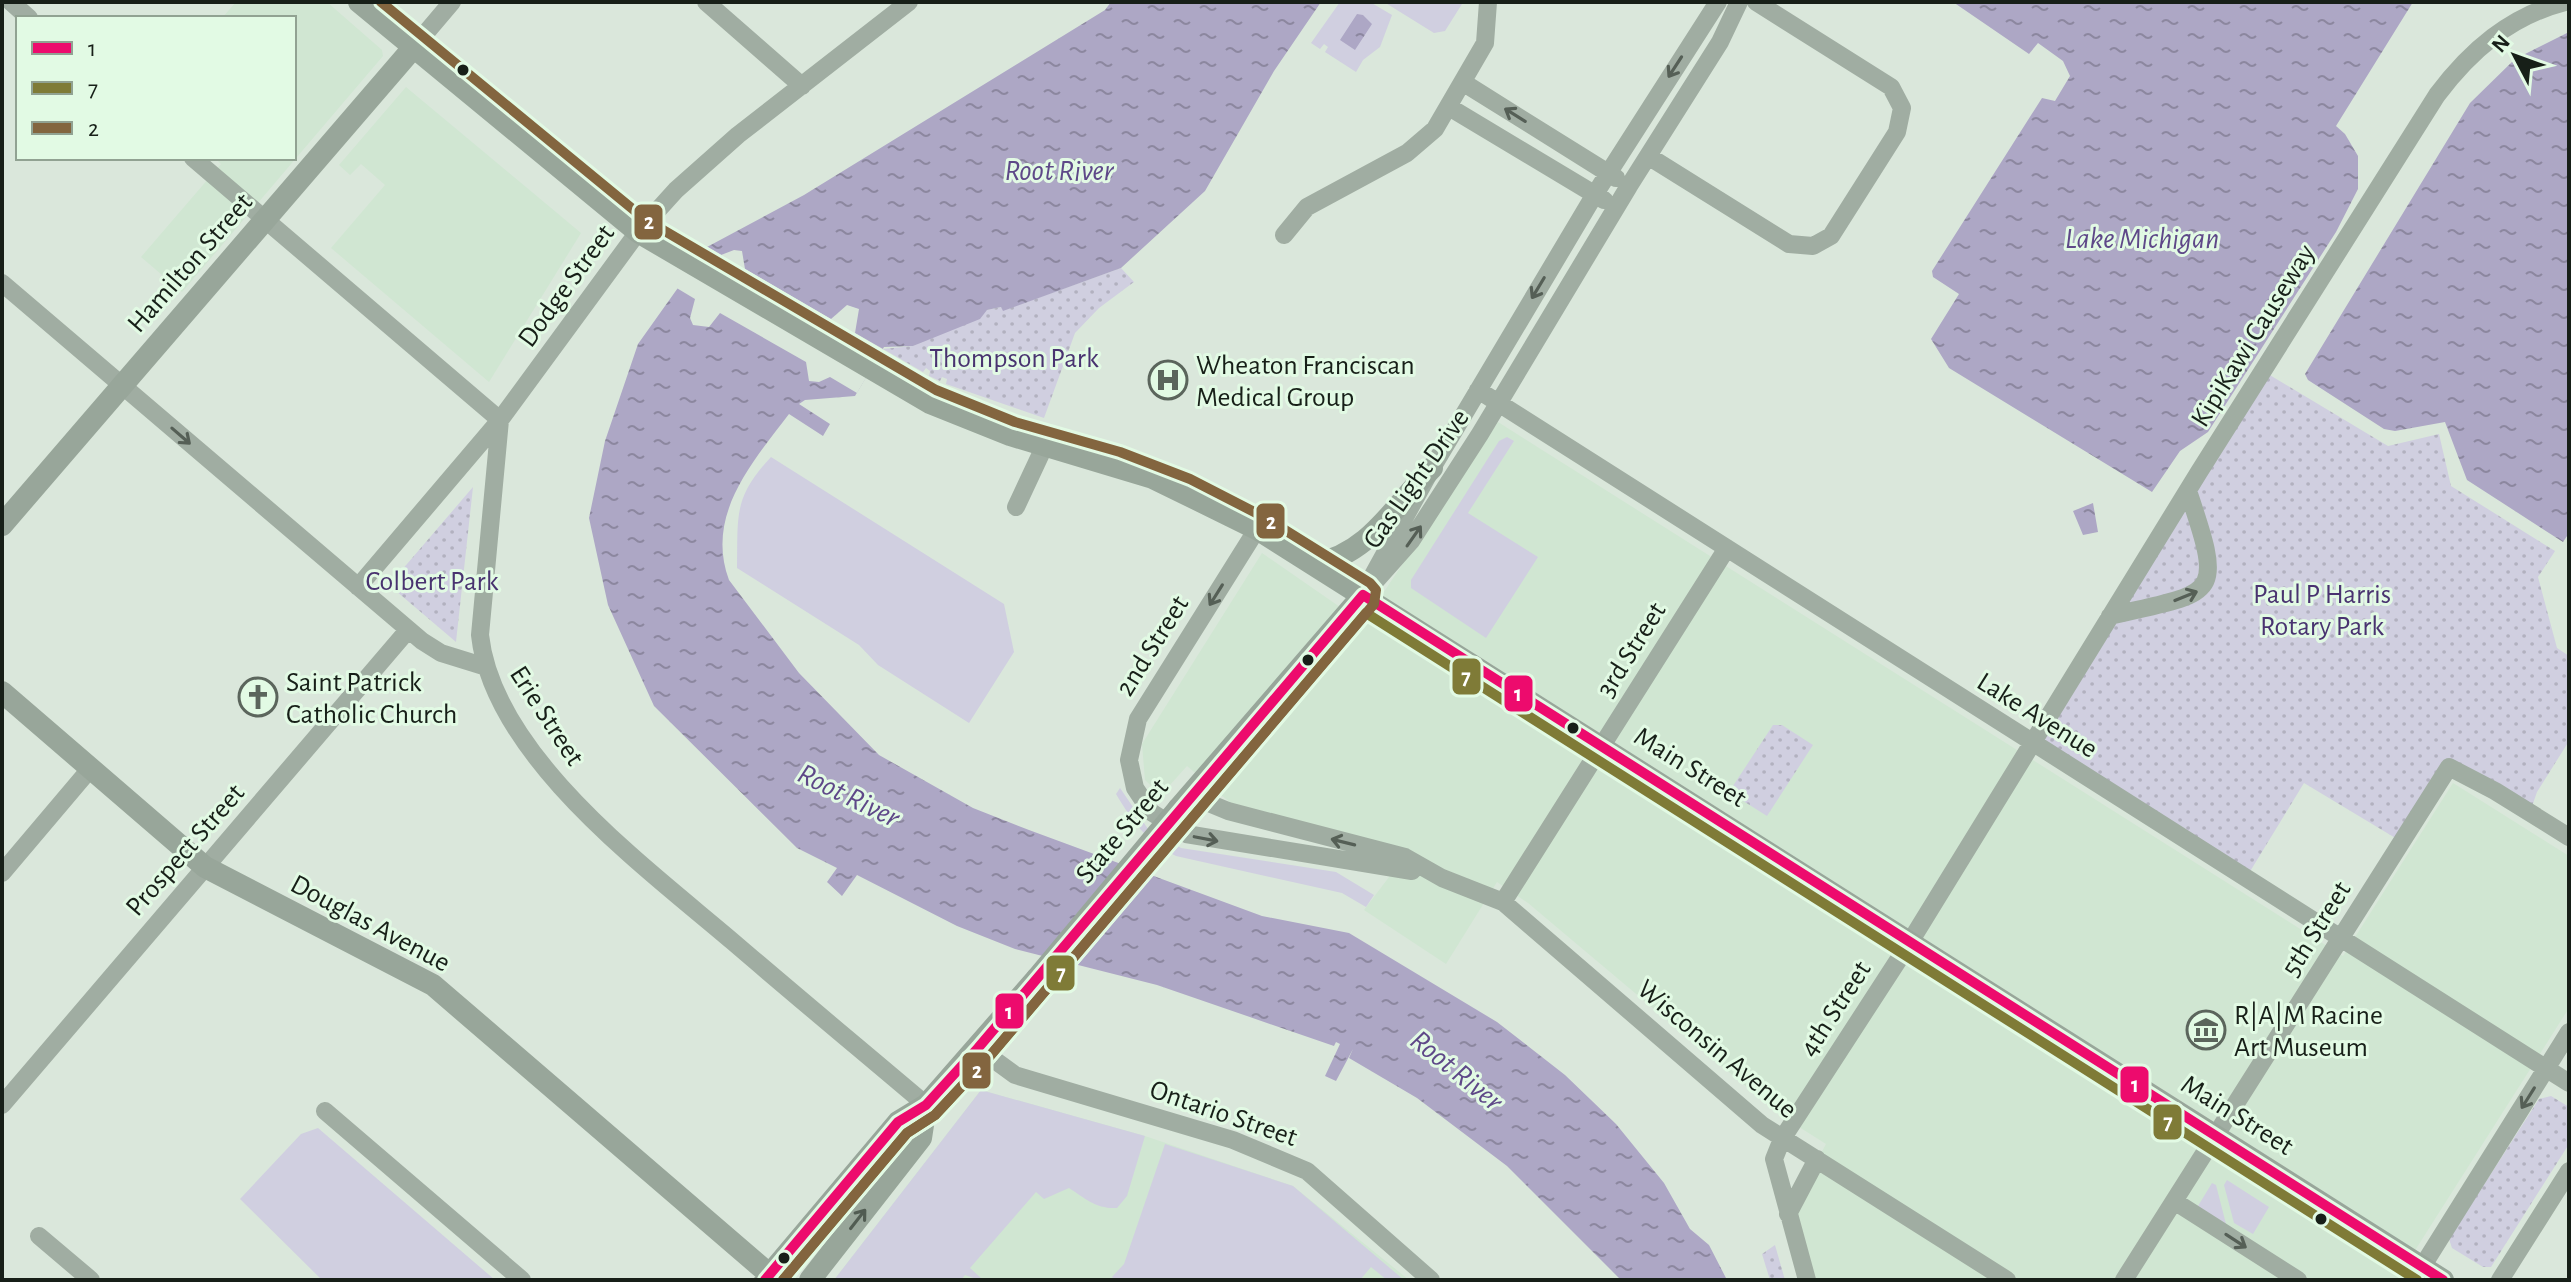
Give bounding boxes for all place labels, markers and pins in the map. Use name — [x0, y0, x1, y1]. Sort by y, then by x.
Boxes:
unlabelled marker — [455, 62, 471, 78]
place label: Wheaton Franciscan Medical Group — [1196, 352, 1415, 412]
hospital icon: Wheaton Franciscan Medical Group — [1147, 359, 1189, 401]
unlabelled marker — [1300, 652, 1316, 668]
place label: Saint Patrick Catholic Church — [286, 669, 457, 729]
church icon: Saint Patrick Catholic Church — [237, 676, 279, 718]
unlabelled marker — [1565, 720, 1581, 736]
place label: R|A|M Racine Art Museum — [2234, 1001, 2383, 1062]
museum icon: R|A|M Racine Art Museum — [2185, 1009, 2227, 1051]
unlabelled marker — [2313, 1211, 2329, 1227]
unlabelled marker — [776, 1250, 792, 1266]

